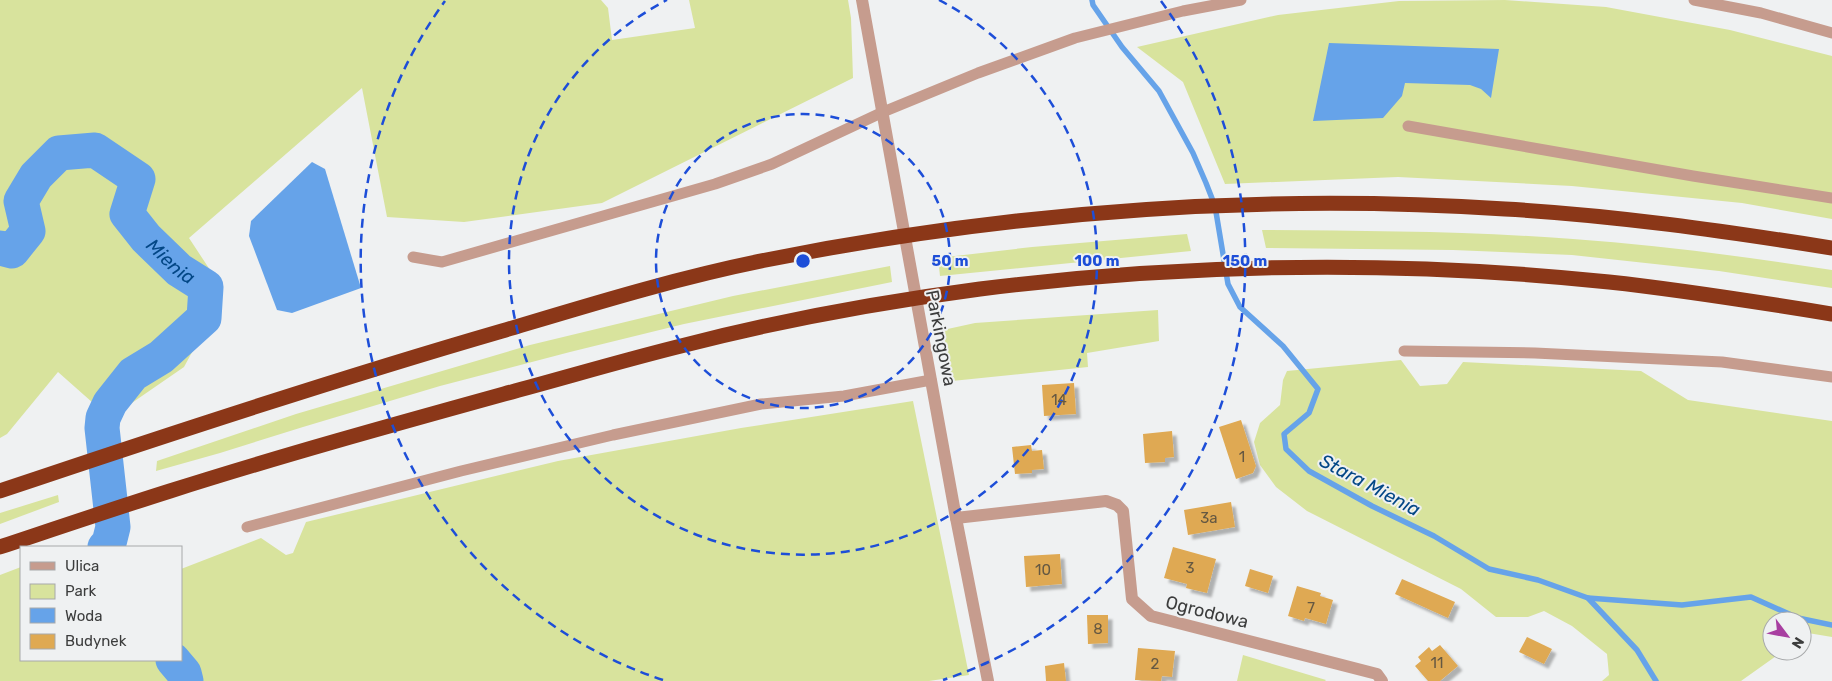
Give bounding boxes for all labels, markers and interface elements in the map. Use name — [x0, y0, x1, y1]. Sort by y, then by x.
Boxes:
water label: Mienia — [142, 234, 200, 289]
centre of rings — [794, 252, 812, 270]
text: 50 m — [932, 252, 968, 270]
text: 100 m — [1075, 252, 1119, 270]
text: 150 m — [1223, 252, 1267, 270]
street label: Parkingowa — [921, 288, 961, 388]
house number: 14 — [1051, 391, 1067, 409]
house number: 1 — [1239, 448, 1245, 466]
water label: Stara Mienia — [1316, 449, 1424, 521]
house number: 3a — [1200, 509, 1218, 527]
legend — [20, 546, 182, 661]
text: Ulica — [65, 557, 99, 575]
house number: 3 — [1185, 559, 1195, 577]
house number: 10 — [1035, 561, 1051, 579]
text: Park — [65, 582, 96, 600]
street label: Ogrodowa — [1163, 591, 1251, 633]
house number: 7 — [1307, 599, 1315, 617]
text: Woda — [65, 607, 103, 625]
north arrow — [1762, 611, 1812, 661]
house number: 8 — [1093, 620, 1103, 638]
text: Budynek — [65, 632, 127, 650]
text: N — [1788, 634, 1807, 651]
house number: 11 — [1431, 654, 1443, 672]
house number: 2 — [1151, 655, 1160, 673]

